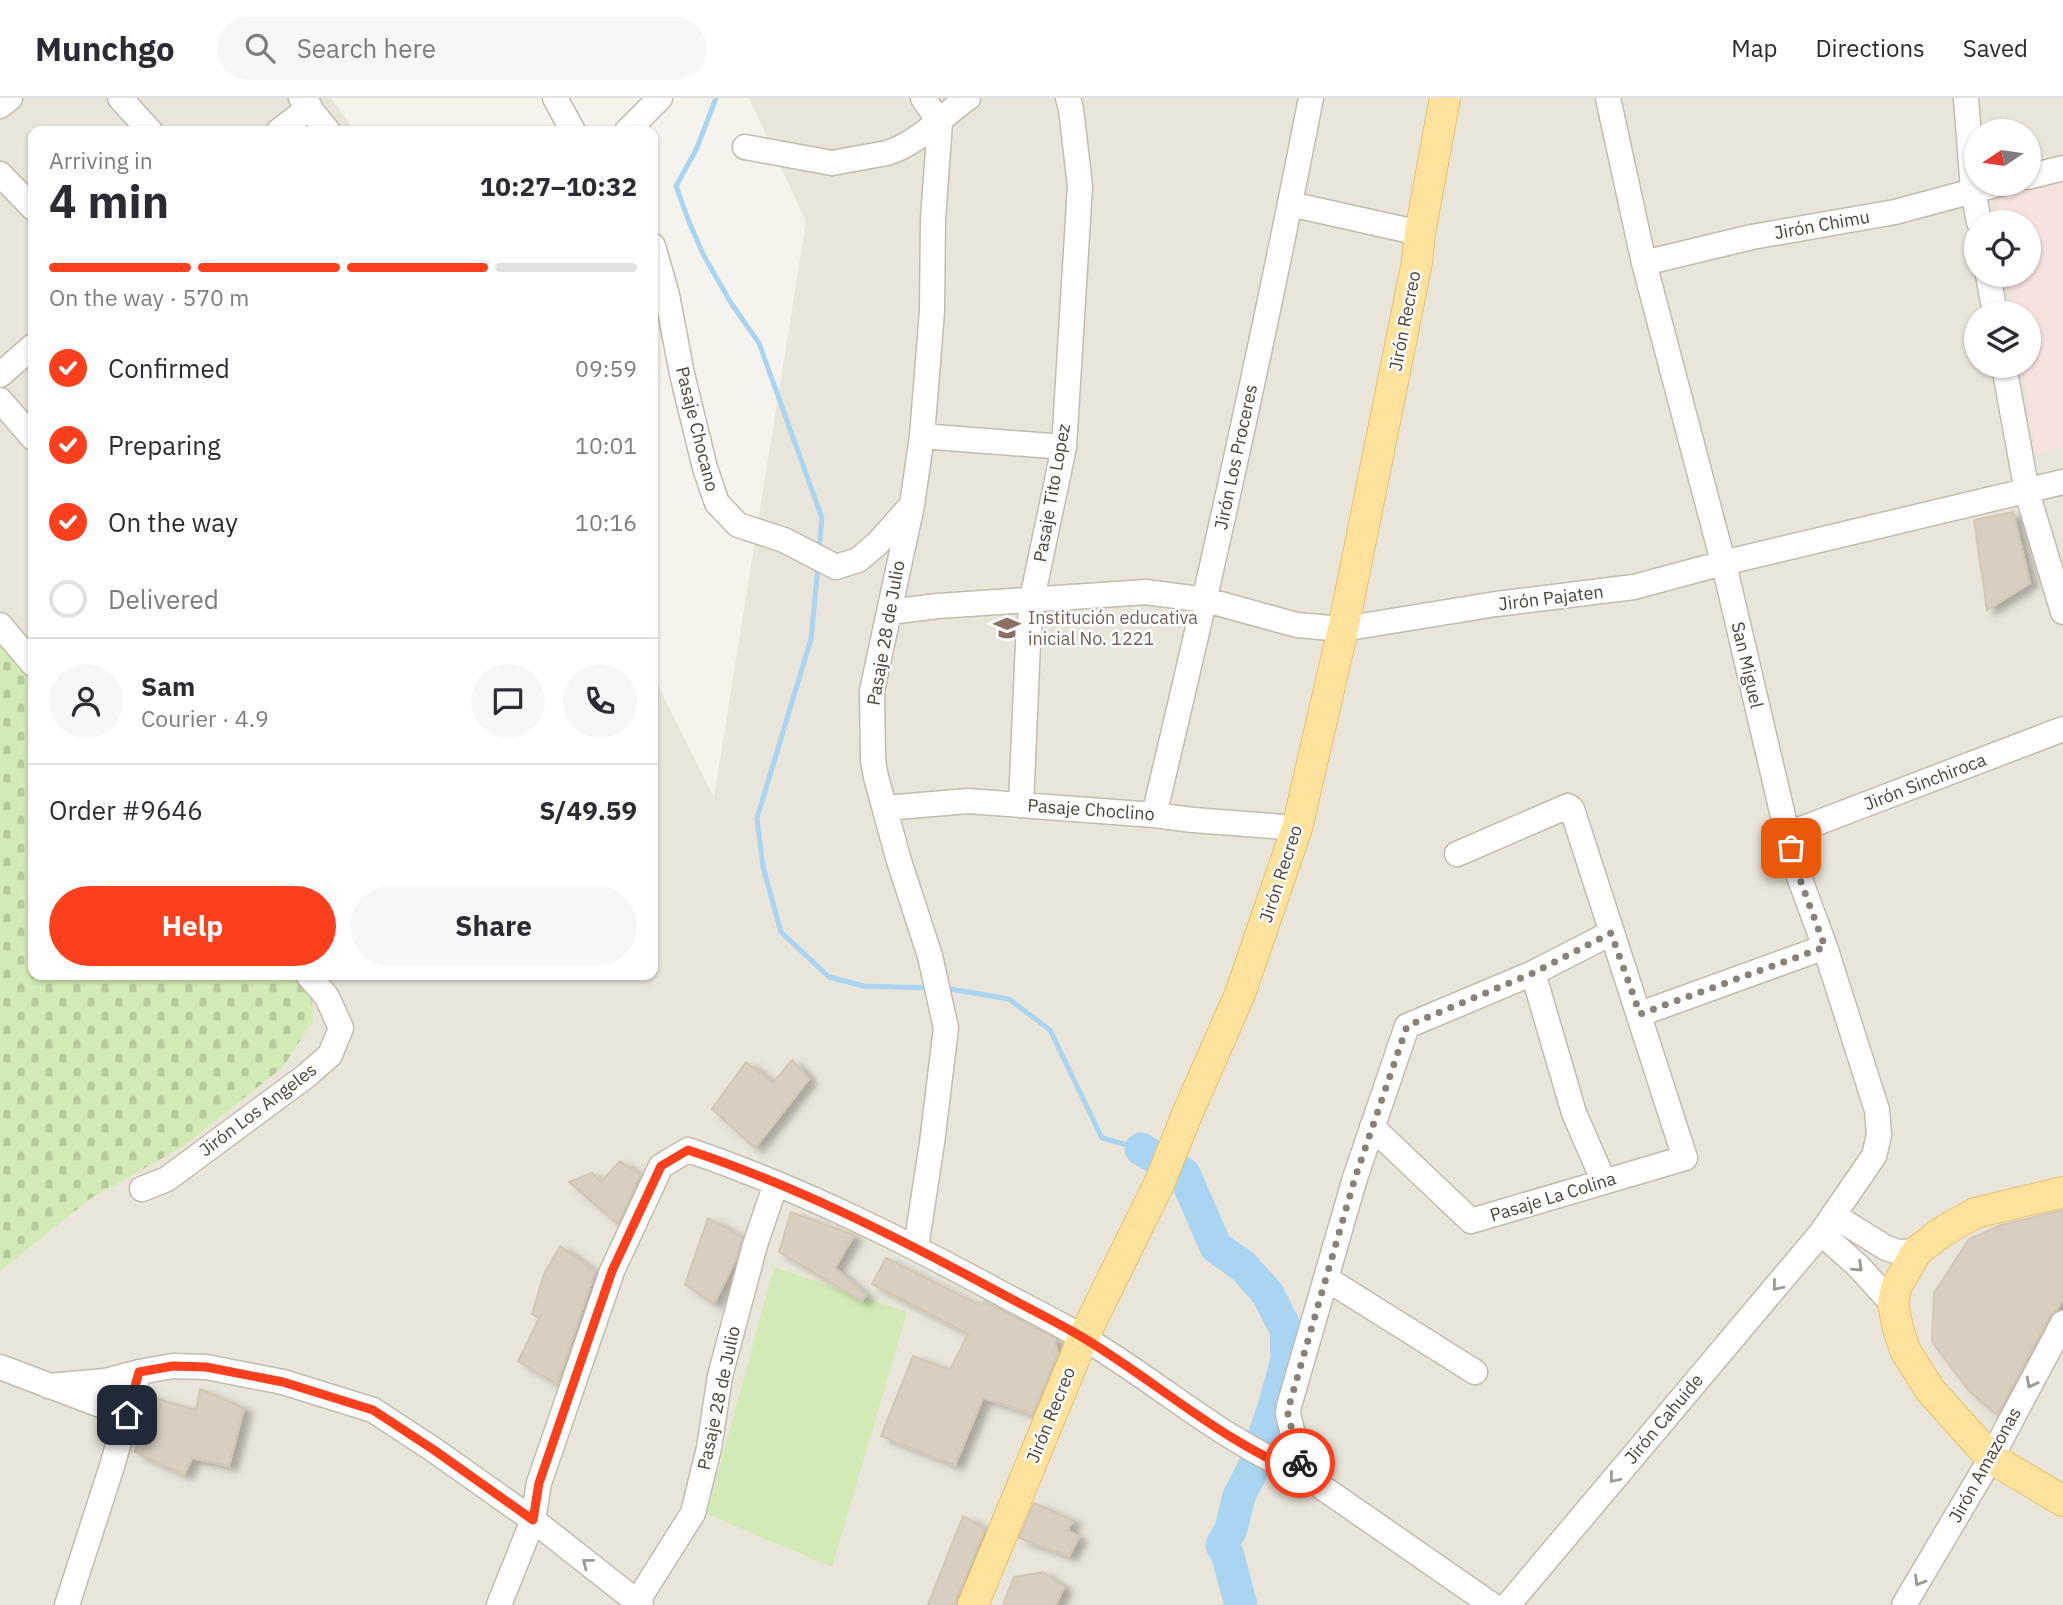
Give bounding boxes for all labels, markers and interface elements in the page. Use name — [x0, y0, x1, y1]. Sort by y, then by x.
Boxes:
search box — [217, 17, 707, 80]
text: Munchgo — [35, 27, 175, 70]
icon: search — [241, 29, 279, 67]
text: Search here — [297, 31, 436, 65]
text: Map — [1731, 32, 1777, 64]
text: Directions — [1815, 32, 1925, 64]
text: Saved — [1963, 32, 2028, 64]
north arrow — [1964, 119, 2040, 196]
map controls — [1964, 119, 2041, 378]
text: Arriving in — [49, 145, 153, 175]
text: 10:27–10:32 — [480, 169, 637, 203]
text: 4 min — [49, 171, 169, 231]
street label: Jirón Chimu — [1772, 205, 1871, 244]
button: locate — [1964, 210, 2041, 287]
street label: Jirón Recreo — [1384, 269, 1425, 373]
text: On the way · 570 m — [49, 282, 249, 312]
button: layers — [1964, 301, 2041, 378]
icon: check — [49, 349, 87, 387]
text: Confirmed — [108, 351, 230, 385]
text: 09:59 — [575, 353, 637, 383]
street label: Pasaje Chocano — [671, 364, 724, 494]
street label: Jirón Los Proceres — [1209, 382, 1262, 532]
street label: Pasaje Tito Lopez — [1028, 422, 1075, 564]
icon: check — [49, 426, 87, 464]
text: Preparing — [108, 428, 221, 462]
text: 10:01 — [575, 430, 637, 460]
icon: check — [49, 503, 87, 541]
text: On the way — [108, 505, 238, 539]
text: 10:16 — [575, 507, 637, 537]
street label: Pasaje 28 de Julio — [861, 559, 910, 707]
street label: Jirón Pajaten — [1497, 580, 1605, 615]
text: Delivered — [108, 582, 219, 616]
place label: Institución educativa inicial No. 1221 — [1028, 606, 1198, 650]
school or university icon: Institución educativa inicial No. 1221 — [992, 613, 1022, 643]
street label: San Miguel — [1726, 619, 1769, 710]
button: person — [49, 664, 123, 738]
button: chat — [471, 664, 545, 738]
button: phone — [563, 664, 637, 738]
text: Sam — [141, 669, 195, 703]
text: Courier · 4.9 — [141, 703, 269, 733]
street label: Jirón Sinchiroca — [1860, 748, 1989, 815]
text: Order #9646 — [49, 793, 203, 827]
text: S/49.59 — [539, 793, 637, 827]
street label: Pasaje Choclino — [1027, 794, 1155, 825]
pin — [1761, 818, 1821, 878]
street label: Jirón Recreo — [1254, 822, 1307, 926]
icon: bag — [1772, 829, 1810, 867]
button: Help — [49, 886, 336, 966]
button: Share — [350, 886, 637, 966]
street label: Jirón Los Angeles — [194, 1058, 321, 1161]
street label: Pasaje La Colina — [1487, 1166, 1619, 1227]
one-way arrow — [1850, 1259, 1863, 1272]
one-way arrow — [1773, 1277, 1785, 1290]
street label: Pasaje 28 de Julio — [692, 1324, 745, 1472]
street label: Jirón Recreo — [1021, 1363, 1080, 1466]
street label: Jirón Cahuide — [1619, 1369, 1708, 1469]
one-way arrow — [2026, 1376, 2039, 1388]
pin — [97, 1385, 157, 1445]
icon: home — [108, 1396, 146, 1434]
street label: Jirón Amazonas — [1943, 1403, 2026, 1527]
courier — [1265, 1428, 1335, 1498]
icon: bike — [1281, 1444, 1319, 1482]
one-way arrow — [1610, 1470, 1622, 1483]
one-way arrow — [582, 1558, 595, 1571]
one-way arrow — [1914, 1573, 1927, 1586]

